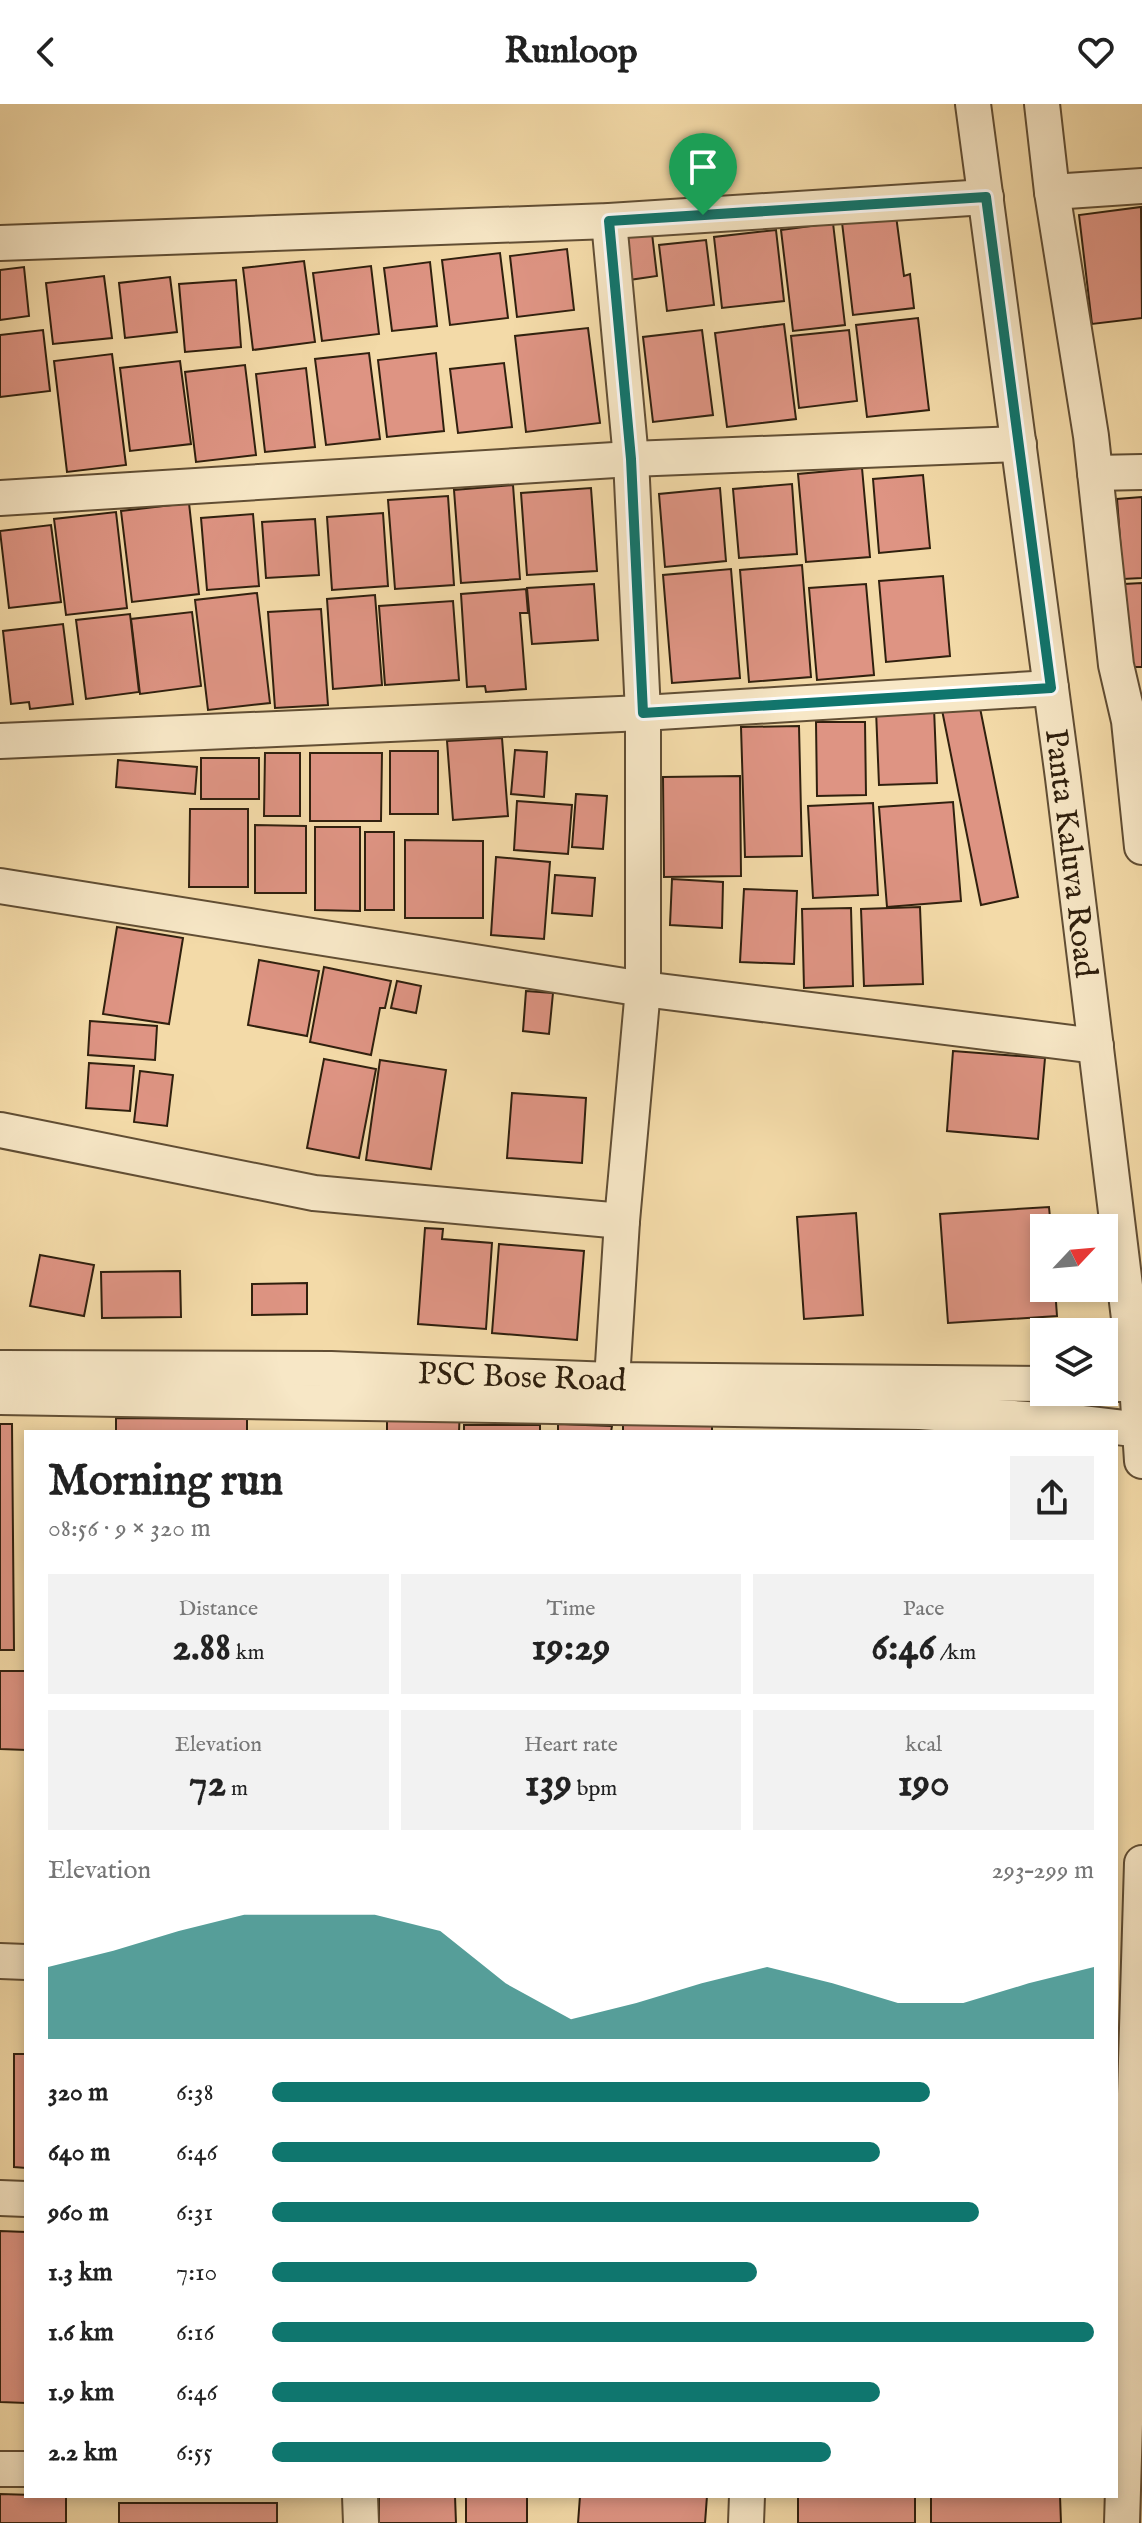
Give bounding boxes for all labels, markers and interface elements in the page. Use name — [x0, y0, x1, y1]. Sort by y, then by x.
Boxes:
text: Runloop — [504, 29, 638, 75]
icon: back — [24, 30, 68, 74]
icon: heart — [1074, 30, 1118, 74]
pin — [669, 133, 737, 215]
icon: arrive — [681, 145, 725, 189]
street label: Panta Kaluva Road — [1034, 727, 1105, 981]
north arrow — [1030, 1214, 1118, 1302]
map controls — [1030, 1214, 1118, 1406]
button: layers — [1030, 1318, 1118, 1406]
street label: PSC Bose Road — [417, 1354, 628, 1403]
text: Morning run — [48, 1454, 283, 1510]
button: share — [1010, 1456, 1094, 1540]
text: 08:56 · 9 × 320 m — [48, 1512, 211, 1545]
text: Distance — [179, 1595, 258, 1623]
text: Time — [547, 1595, 595, 1623]
text: Pace — [903, 1595, 944, 1623]
text: 2.88 — [172, 1623, 231, 1674]
text: 19:29 — [531, 1623, 611, 1674]
text: 6:46 — [871, 1623, 935, 1674]
text: km — [231, 1639, 264, 1667]
text: /km — [935, 1639, 976, 1667]
text: Elevation — [175, 1731, 262, 1759]
text: Heart rate — [524, 1731, 618, 1759]
text: kcal — [905, 1731, 942, 1759]
text: 72 — [189, 1759, 226, 1810]
text: 139 — [525, 1759, 572, 1810]
text: 190 — [898, 1759, 950, 1810]
text: m — [226, 1775, 248, 1803]
text: bpm — [572, 1775, 617, 1803]
text: Elevation — [48, 1854, 151, 1887]
text: 293–299 m — [991, 1854, 1094, 1887]
text: 320 m — [48, 2076, 108, 2109]
text: 6:38 — [176, 2076, 214, 2109]
text: 640 m — [48, 2136, 110, 2169]
text: 6:46 — [176, 2136, 218, 2169]
text: 960 m — [48, 2196, 109, 2229]
text: 6:31 — [176, 2196, 213, 2229]
text: 1.3 km — [48, 2256, 113, 2289]
text: 7:10 — [176, 2256, 217, 2289]
text: 1.6 km — [48, 2316, 114, 2349]
text: 6:16 — [176, 2316, 214, 2349]
text: 1.9 km — [48, 2376, 114, 2409]
text: 6:46 — [176, 2376, 218, 2409]
text: 2.2 km — [48, 2436, 118, 2469]
text: 6:55 — [176, 2436, 213, 2469]

